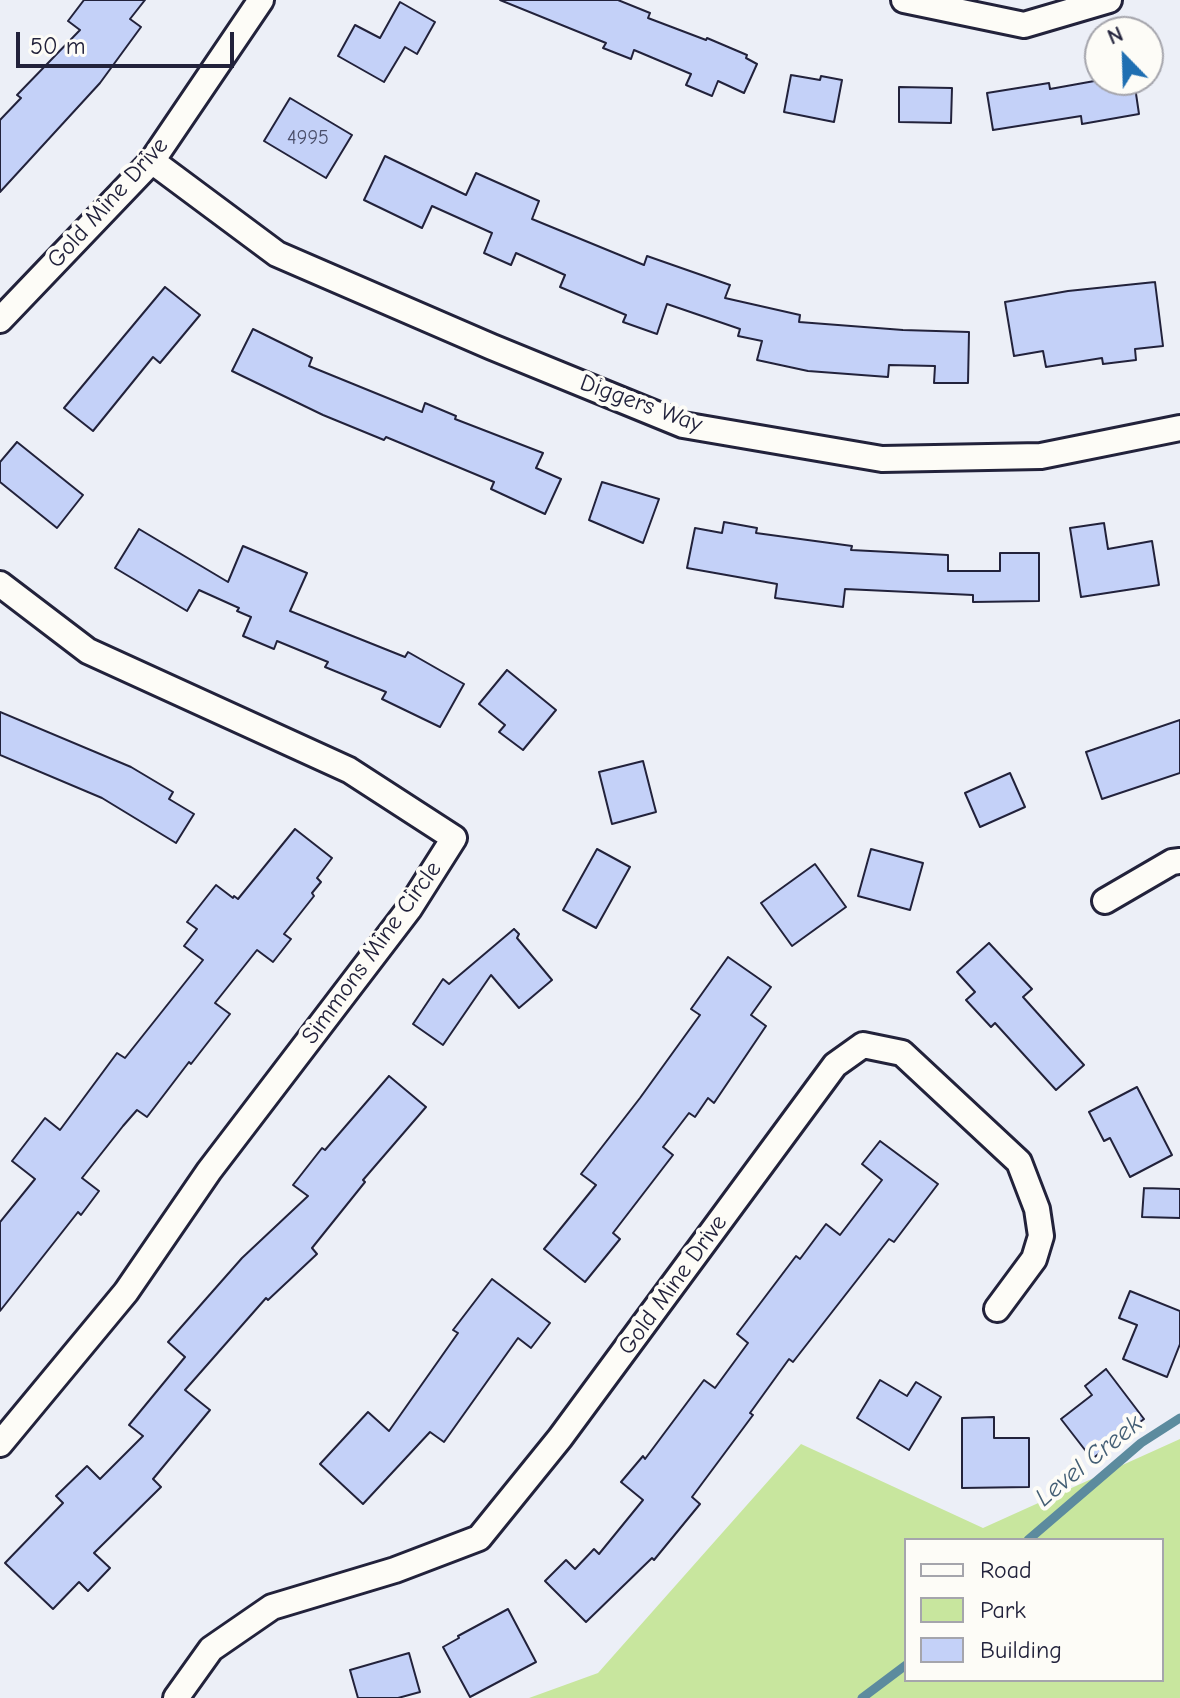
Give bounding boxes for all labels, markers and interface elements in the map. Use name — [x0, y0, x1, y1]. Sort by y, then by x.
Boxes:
scale bar — [20, 16, 238, 66]
north arrow — [1084, 16, 1164, 96]
text: N — [1104, 21, 1127, 51]
text: 50 m — [30, 32, 86, 60]
house number: 4995 — [287, 126, 329, 150]
street label: Gold Mine Drive — [42, 132, 174, 274]
street label: Diggers Way — [576, 369, 706, 439]
street label: Simmons Mine Circle — [296, 856, 448, 1050]
street label: Gold Mine Drive — [612, 1209, 734, 1361]
water label: Level Creek — [1029, 1408, 1149, 1514]
legend — [904, 1538, 1164, 1682]
text: Road — [980, 1556, 1032, 1584]
text: Park — [980, 1596, 1026, 1624]
text: Building — [980, 1636, 1062, 1664]

